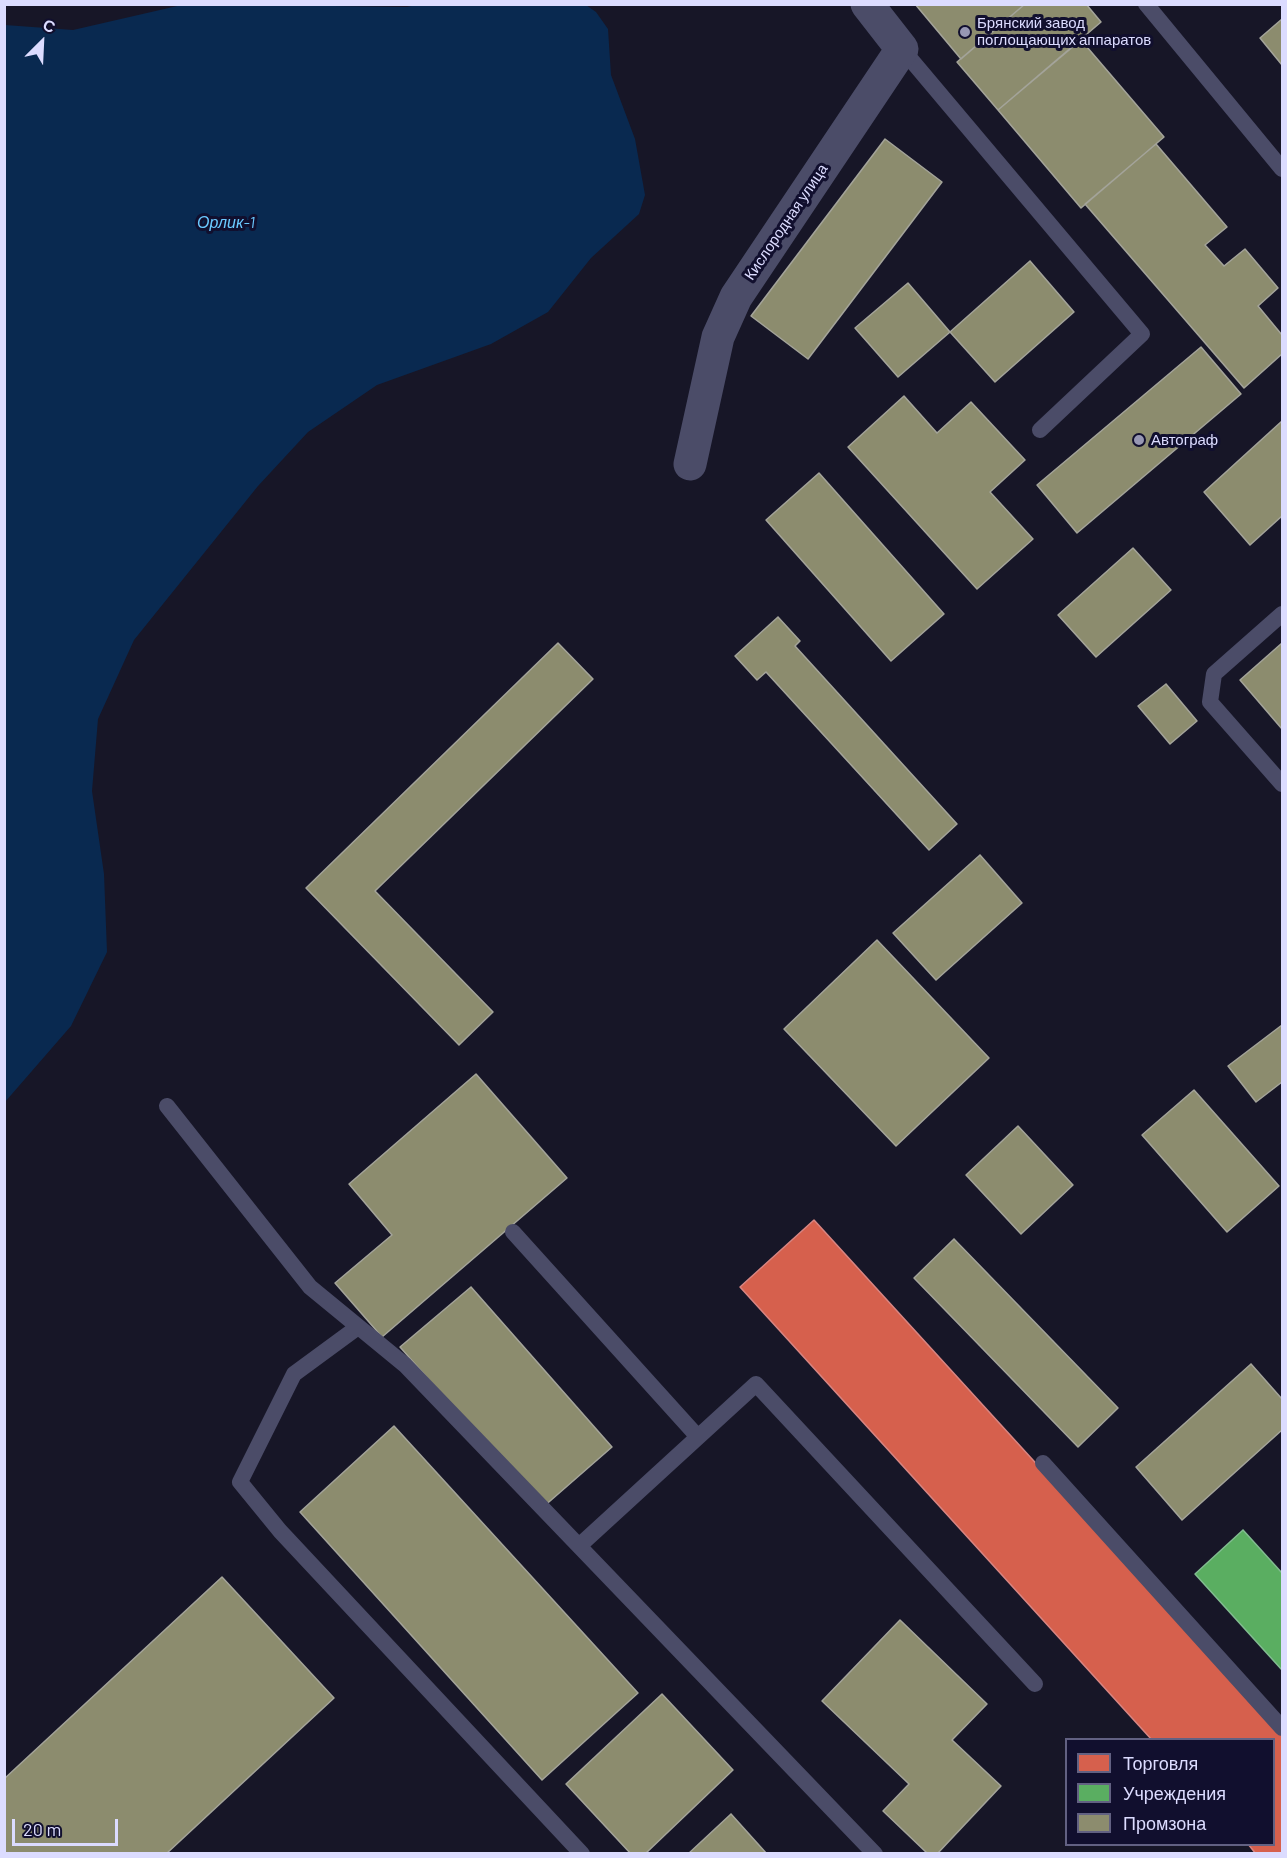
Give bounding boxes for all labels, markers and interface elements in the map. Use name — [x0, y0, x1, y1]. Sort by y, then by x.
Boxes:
north arrow — [12, 12, 72, 72]
text: С — [40, 14, 59, 36]
place label: Брянский завод поглощающих аппаратов — [977, 14, 1151, 49]
marker: Брянский завод поглощающих аппаратов — [958, 25, 972, 39]
street label: Кислородная улица — [741, 161, 831, 283]
water label: Орлик-1 — [197, 213, 255, 233]
place label: Автограф — [1151, 431, 1218, 449]
marker: Автограф — [1132, 433, 1146, 447]
legend — [1065, 1738, 1275, 1846]
text: Торговля — [1123, 1752, 1198, 1774]
text: Учреждения — [1123, 1782, 1226, 1804]
scale bar — [15, 1807, 122, 1845]
text: Промзона — [1123, 1812, 1206, 1834]
text: 20 m — [23, 1818, 61, 1840]

